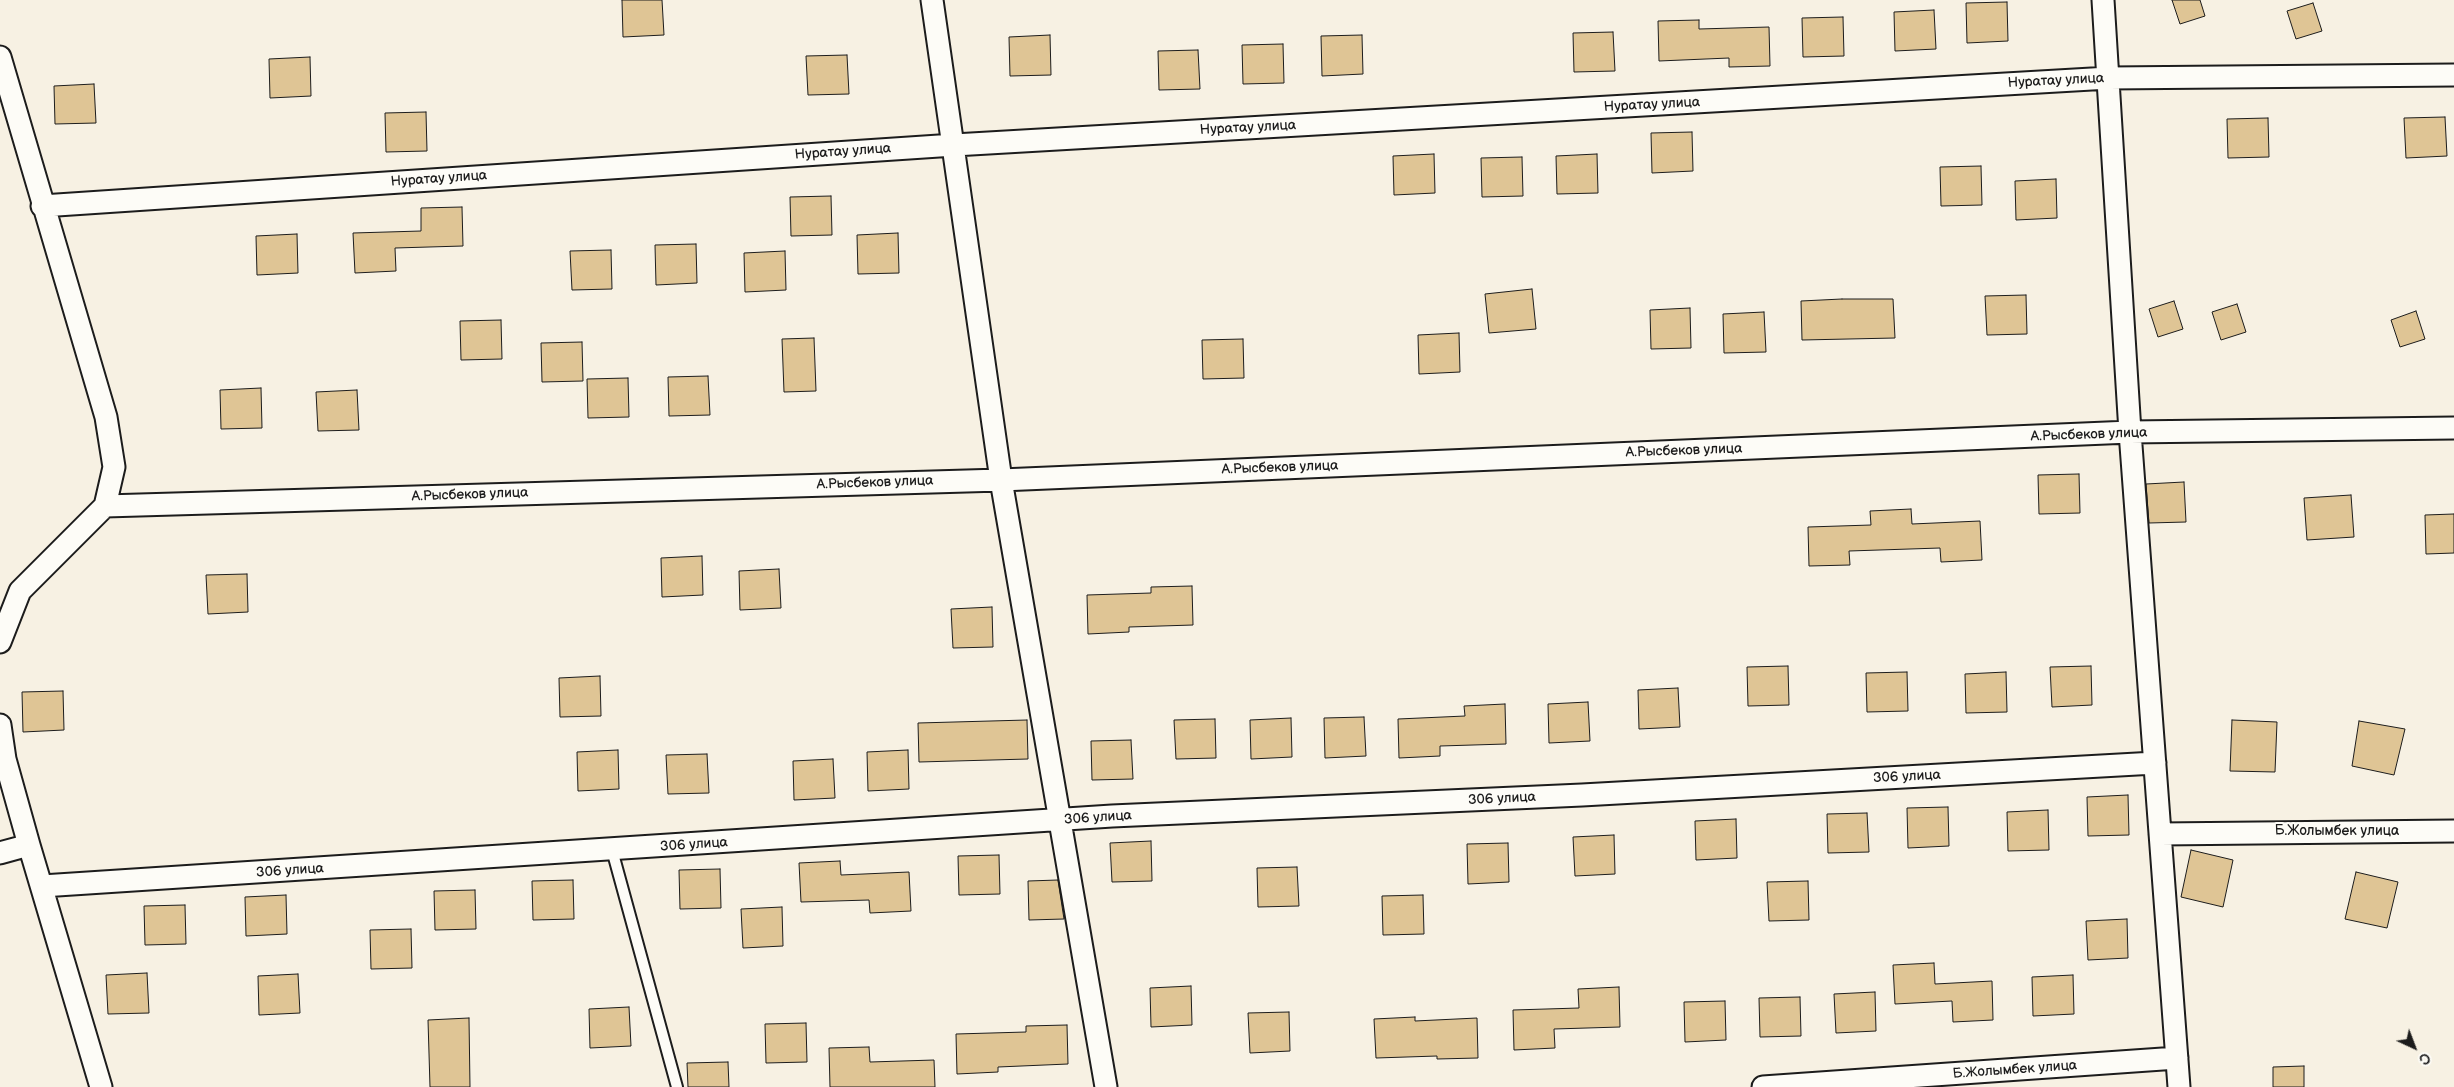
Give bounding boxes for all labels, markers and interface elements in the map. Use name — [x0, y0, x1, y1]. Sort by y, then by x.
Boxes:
street label: Нуратау улица — [2007, 70, 2105, 92]
street label: Нуратау улица — [1603, 94, 1701, 116]
street label: Нуратау улица — [1199, 117, 1297, 139]
street label: Нуратау улица — [794, 140, 892, 164]
street label: Нуратау улица — [390, 167, 488, 191]
street label: А.Рысбеков улица — [2030, 425, 2148, 445]
street label: А.Рысбеков улица — [1625, 441, 1743, 461]
street label: А.Рысбеков улица — [1221, 458, 1339, 478]
street label: А.Рысбеков улица — [816, 473, 934, 493]
street label: А.Рысбеков улица — [411, 485, 529, 505]
street label: 306 улица — [1873, 767, 1941, 787]
street label: 306 улица — [1468, 789, 1536, 809]
street label: 306 улица — [1064, 807, 1132, 829]
street label: Б.Жолымбек улица — [2275, 823, 2399, 839]
street label: 306 улица — [660, 834, 728, 856]
street label: 306 улица — [256, 860, 324, 882]
north arrow — [2389, 1022, 2439, 1072]
text: С — [2415, 1049, 2434, 1068]
street label: Б.Жолымбек улица — [1952, 1057, 2078, 1083]

